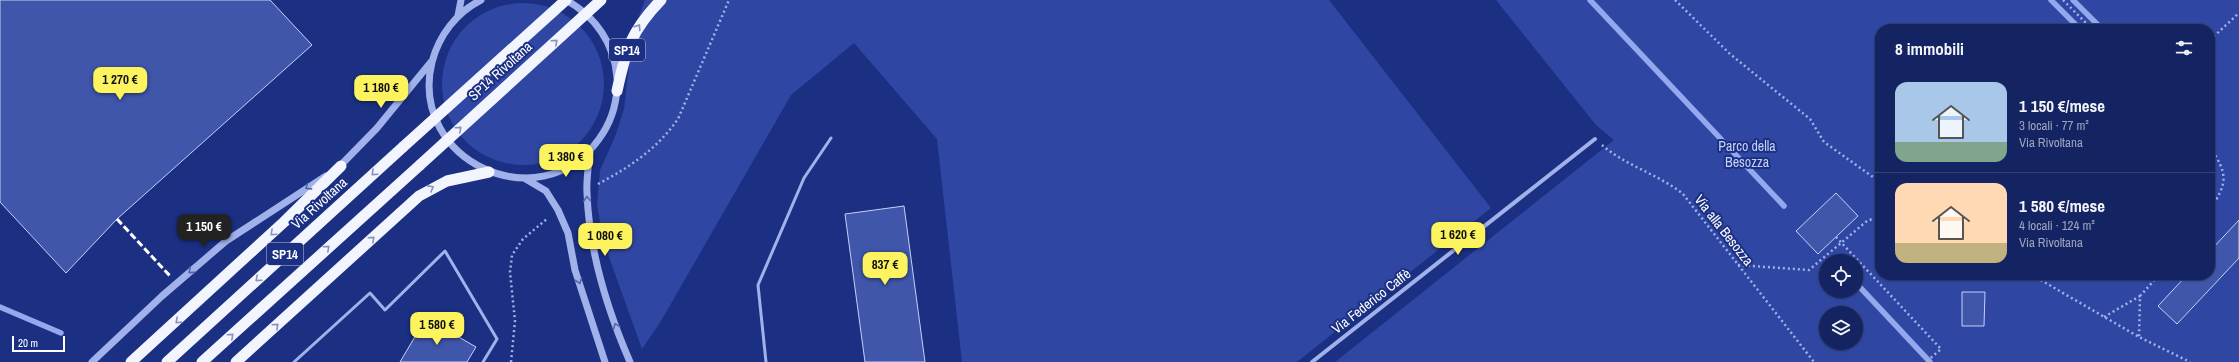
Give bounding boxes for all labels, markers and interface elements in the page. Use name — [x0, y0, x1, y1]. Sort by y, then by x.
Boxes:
one-way arrow — [633, 24, 640, 31]
street label: SP14 Rivoltana — [464, 37, 536, 104]
text: 8 immobili — [1895, 37, 1964, 60]
icon: filters — [2173, 37, 2195, 59]
one-way arrow — [550, 39, 558, 46]
road number: SP14 — [609, 39, 645, 61]
pin: 1 270 € — [83, 67, 157, 101]
text: 1 270 € — [102, 71, 138, 88]
pin: 1 180 € — [344, 75, 418, 109]
text: 1 180 € — [363, 79, 399, 96]
text: 1 150 €/mese — [2019, 94, 2105, 117]
icon: home — [1927, 98, 1975, 146]
text: 3 locali · 77 m² — [2019, 117, 2089, 134]
one-way arrow — [454, 126, 462, 134]
text: Via Rivoltana — [2019, 134, 2083, 151]
park label: Parco della Besozza — [1718, 137, 1776, 171]
pin: 1 380 € — [529, 144, 603, 178]
text: 1 380 € — [548, 148, 584, 165]
one-way arrow — [372, 168, 379, 175]
street label: Via Rivoltana — [287, 173, 351, 233]
one-way arrow — [305, 182, 312, 190]
one-way arrow — [427, 185, 434, 192]
street label: Via alla Besozza — [1691, 191, 1758, 270]
text: 1 580 €/mese — [2019, 194, 2105, 217]
one-way arrow — [583, 196, 592, 202]
icon: home — [1927, 199, 1975, 247]
pin: 1 150 € — [167, 214, 241, 248]
text: 4 locali · 124 m² — [2019, 217, 2095, 234]
text: 1 150 € — [186, 218, 222, 235]
pin: 1 620 € — [1421, 222, 1495, 256]
pin: 1 080 € — [568, 223, 642, 257]
text: 1 620 € — [1440, 226, 1476, 243]
text: 1 080 € — [587, 227, 623, 244]
one-way arrow — [270, 228, 278, 235]
text: Via Rivoltana — [2019, 234, 2083, 251]
one-way arrow — [367, 236, 375, 243]
road number: SP14 — [267, 243, 303, 265]
one-way arrow — [323, 246, 330, 253]
pin: 837 € — [857, 252, 913, 286]
map controls — [1819, 254, 1863, 350]
button: locate — [1819, 254, 1863, 298]
text: 837 € — [872, 256, 898, 273]
street label: Via Federico Caffè — [1328, 265, 1414, 337]
one-way arrow — [189, 266, 196, 273]
one-way arrow — [255, 274, 262, 281]
one-way arrow — [574, 278, 583, 285]
button: layers — [1819, 306, 1863, 350]
pin: 1 580 € — [400, 312, 474, 346]
one-way arrow — [175, 316, 182, 323]
text: 1 580 € — [419, 316, 455, 333]
one-way arrow — [612, 322, 620, 329]
one-way arrow — [271, 324, 278, 331]
one-way arrow — [226, 333, 234, 340]
scale bar — [12, 334, 65, 353]
text: 20 m — [18, 336, 38, 350]

